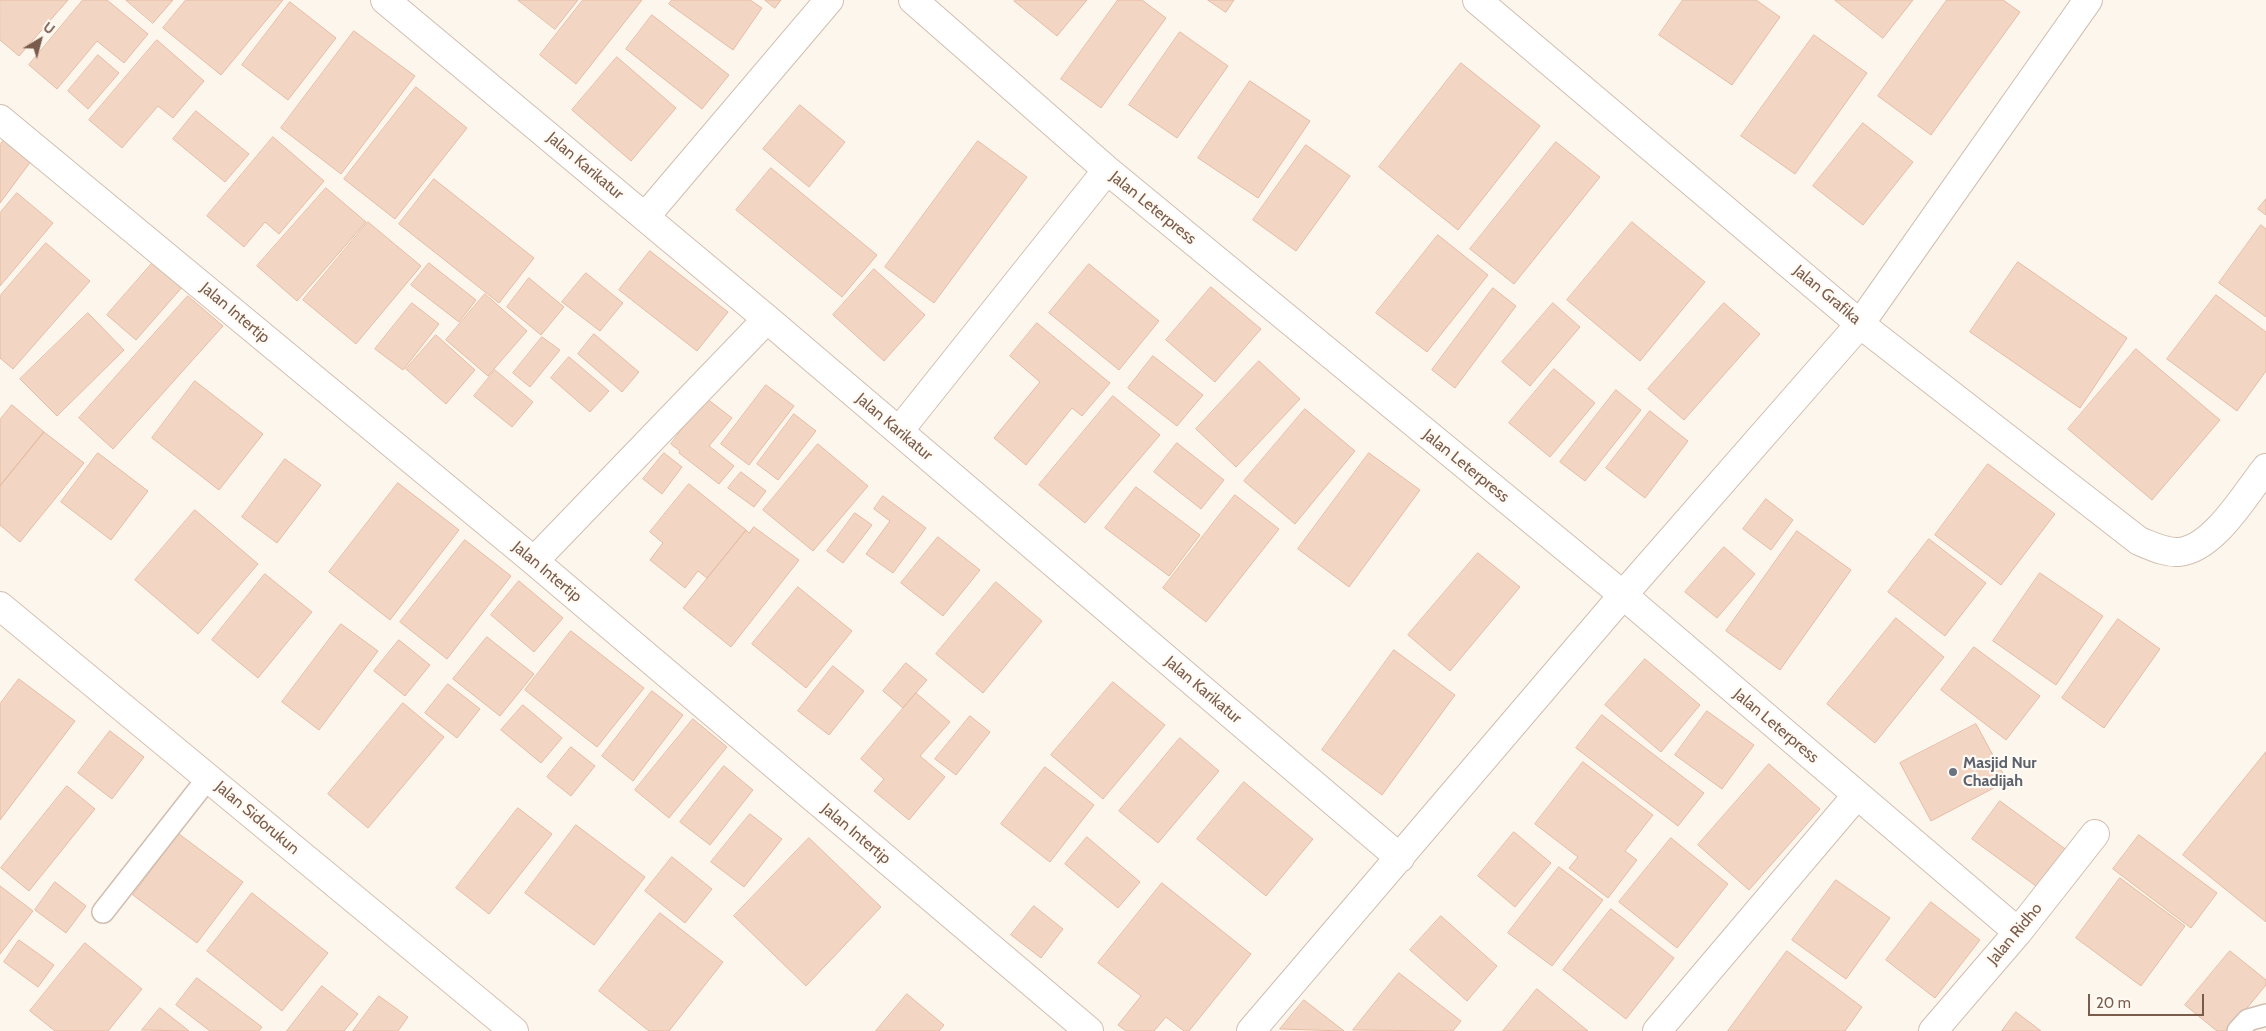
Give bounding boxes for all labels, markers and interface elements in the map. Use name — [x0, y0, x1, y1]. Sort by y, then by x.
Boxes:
north arrow — [15, 15, 65, 65]
text: U — [40, 18, 58, 38]
street label: Jalan Karikatur — [543, 128, 627, 204]
street label: Jalan Leterpress — [1106, 167, 1200, 249]
street label: Jalan Grafika — [1789, 261, 1865, 329]
street label: Jalan Intertip — [196, 278, 274, 348]
street label: Jalan Karikatur — [852, 389, 936, 465]
street label: Jalan Leterpress — [1419, 425, 1513, 507]
street label: Jalan Intertip — [508, 537, 586, 607]
street label: Jalan Karikatur — [1161, 652, 1245, 728]
street label: Jalan Leterpress — [1729, 685, 1823, 767]
place label: Masjid Nur Chadijah — [1963, 753, 2037, 791]
marker: Masjid Nur Chadijah — [1947, 766, 1959, 778]
street label: Jalan Sidorukun — [211, 777, 303, 859]
street label: Jalan Intertip — [817, 799, 895, 869]
street label: Jalan Ridho — [1984, 899, 2046, 969]
scale bar — [2091, 984, 2207, 1016]
text: 20 m — [2096, 994, 2131, 1012]

